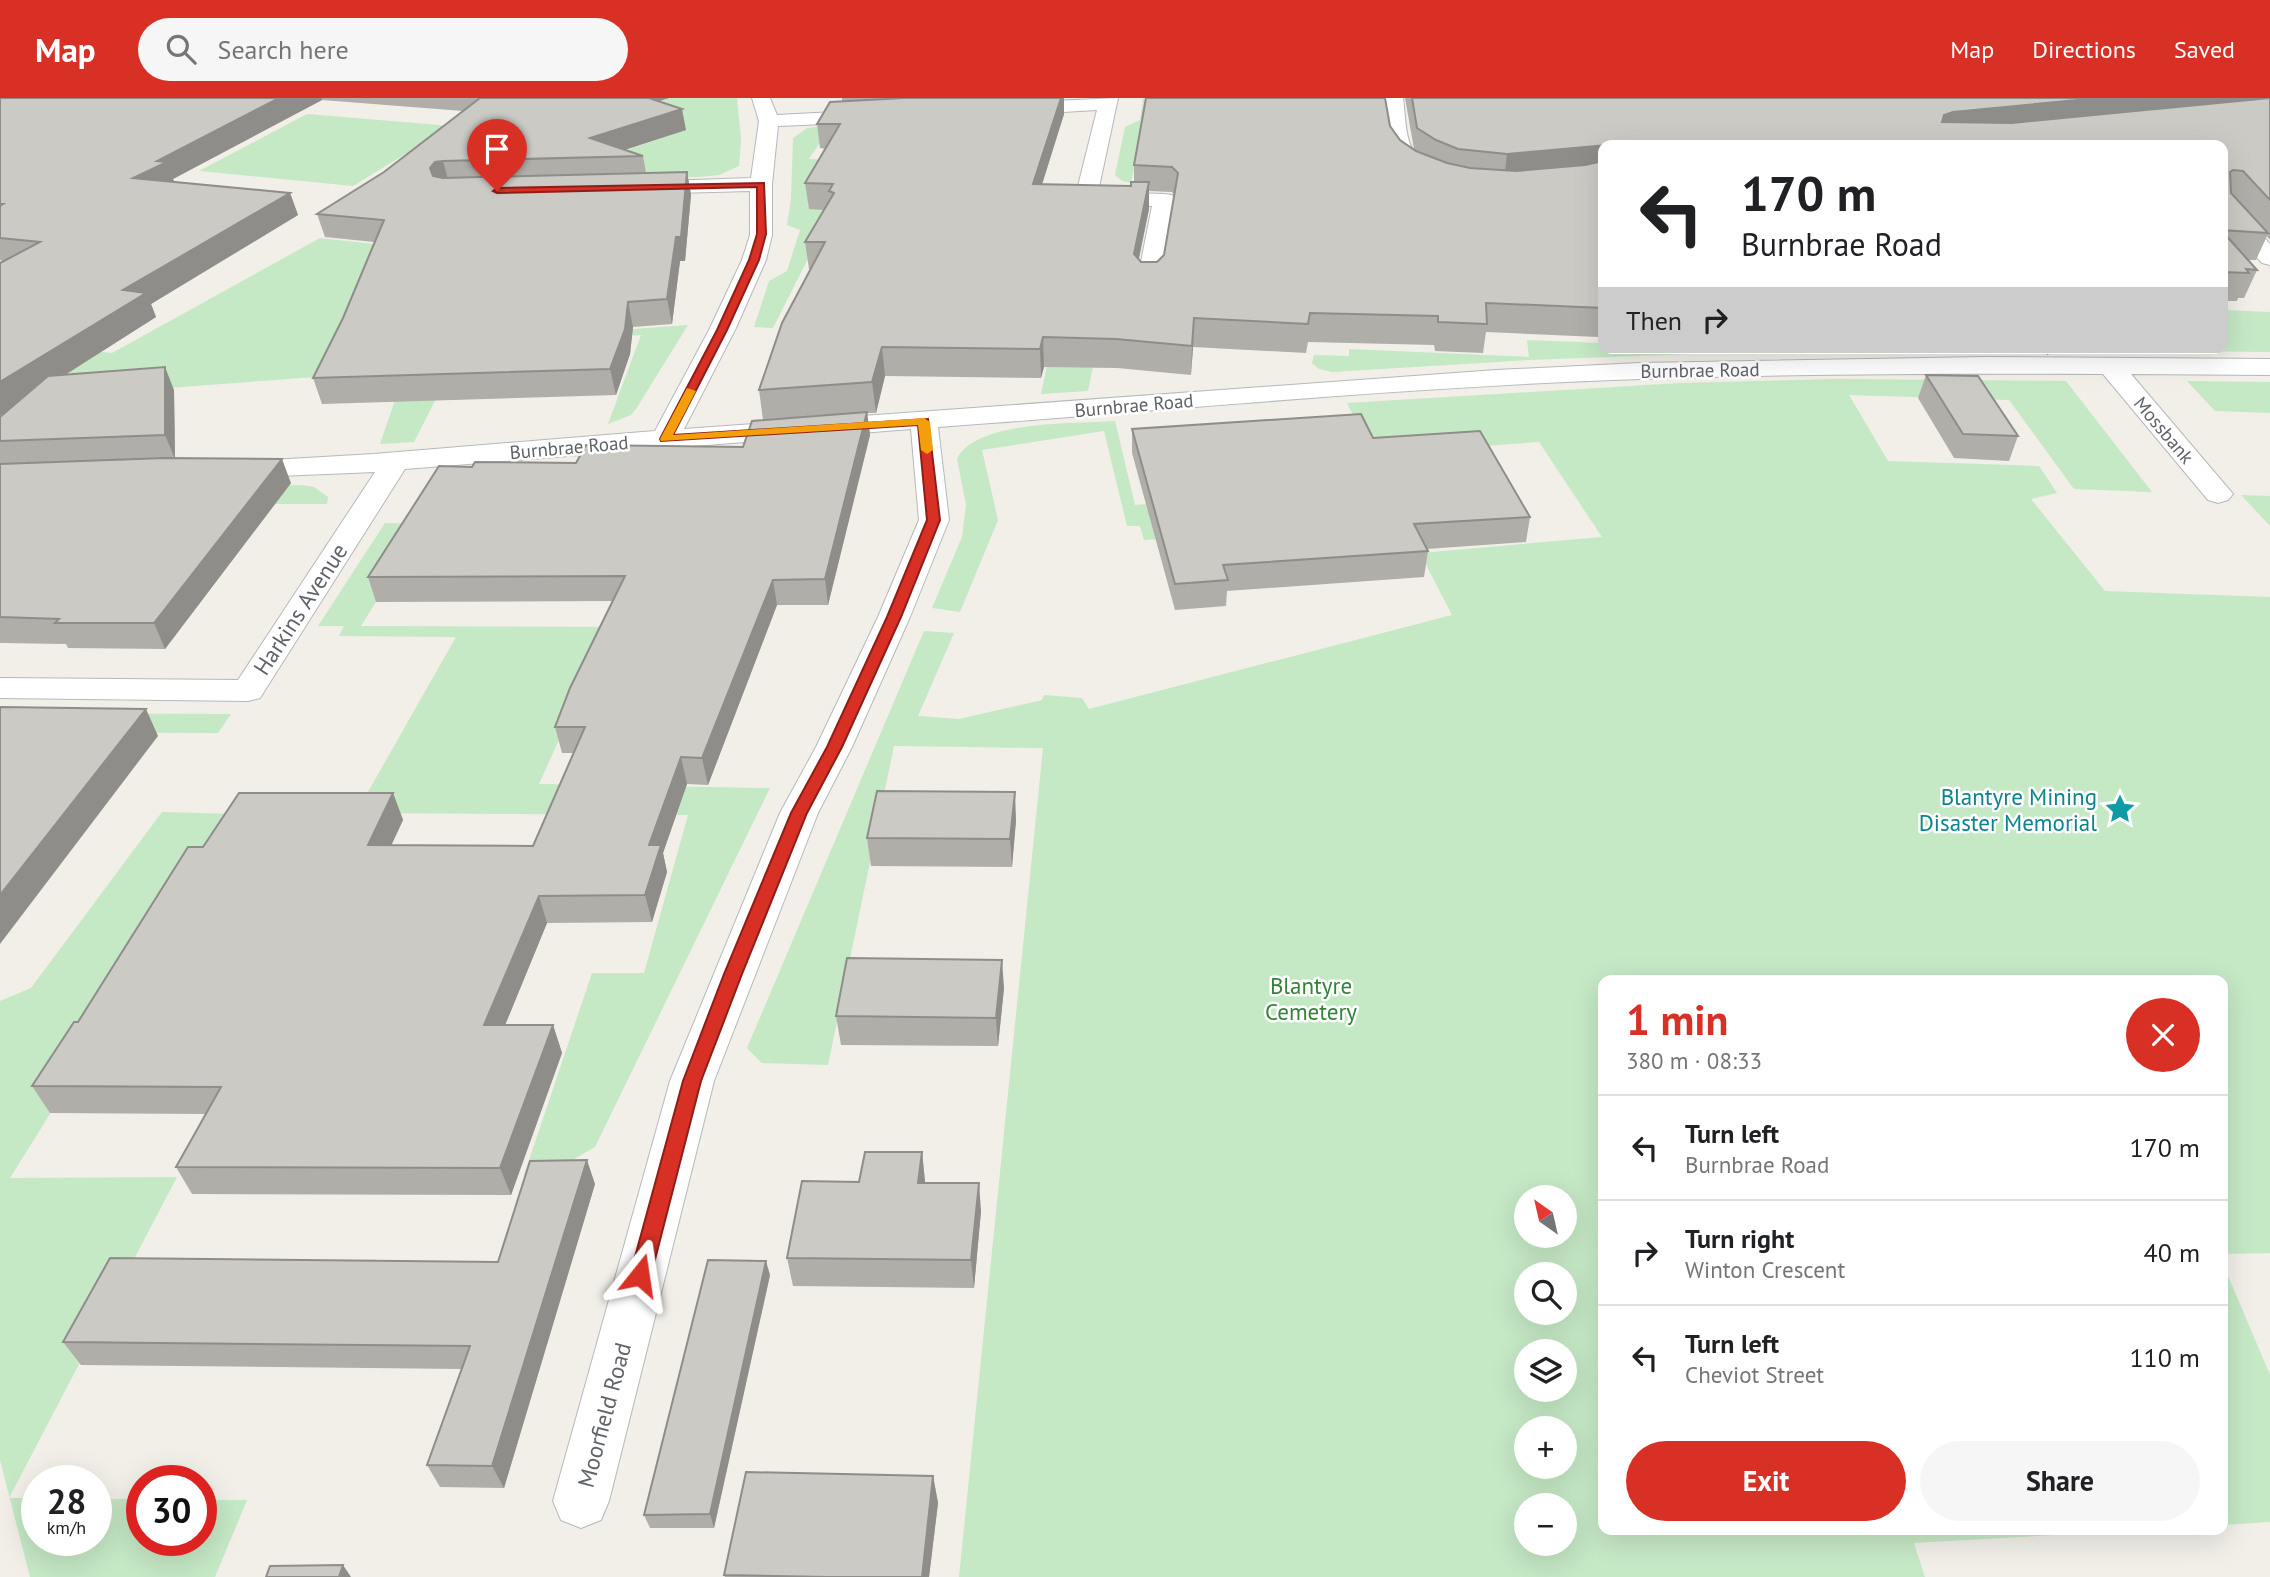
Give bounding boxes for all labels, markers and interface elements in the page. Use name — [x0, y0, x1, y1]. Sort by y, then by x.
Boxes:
search box — [138, 18, 628, 81]
text: Map — [35, 28, 96, 71]
icon: search — [162, 30, 200, 68]
text: Search here — [218, 33, 349, 66]
text: Map — [1950, 34, 1994, 65]
text: Directions — [2032, 34, 2136, 65]
text: Saved — [2174, 34, 2235, 65]
pin — [467, 119, 527, 191]
icon: arrive — [478, 130, 516, 168]
text: 170 m — [1741, 161, 1876, 225]
icon: left — [1626, 168, 1717, 259]
text: Burnbrae Road — [1741, 223, 1942, 265]
icon: right — [1696, 301, 1734, 339]
text: Then — [1626, 304, 1682, 337]
street label: Burnbrae Road — [1640, 357, 1760, 383]
street label: Burnbrae Road — [1074, 388, 1194, 422]
street label: Mossbank — [2129, 391, 2199, 469]
street label: Burnbrae Road — [509, 430, 629, 464]
street label: Harkins Avenue — [247, 538, 353, 680]
place label: Blantyre Mining Disaster Memorial — [1919, 782, 2097, 837]
place icon: Blantyre Mining Disaster Memorial — [2103, 792, 2137, 826]
park label: Blantyre Cemetery — [1265, 971, 1357, 1026]
text: 1 min — [1626, 992, 1728, 1047]
button: close — [2126, 998, 2200, 1072]
text: 380 m · 08:33 — [1626, 1046, 1762, 1075]
text: Turn left — [1685, 1117, 1779, 1150]
icon: left — [1626, 1129, 1664, 1167]
text: 170 m — [2129, 1131, 2200, 1164]
text: Burnbrae Road — [1685, 1150, 1829, 1179]
north arrow — [1514, 1185, 1577, 1248]
map controls — [1514, 1185, 1577, 1556]
text: Turn right — [1685, 1222, 1794, 1255]
icon: right — [1626, 1234, 1664, 1272]
text: 40 m — [2144, 1236, 2200, 1269]
position arrow — [603, 1238, 677, 1312]
text: Winton Crescent — [1685, 1255, 1845, 1284]
button: search — [1514, 1262, 1577, 1325]
text: Turn left — [1685, 1327, 1779, 1360]
street label: Moorfield Road — [571, 1339, 637, 1491]
button: layers — [1514, 1339, 1577, 1402]
icon: left — [1626, 1339, 1664, 1377]
text: 110 m — [2129, 1341, 2200, 1374]
text: Cheviot Street — [1685, 1360, 1824, 1389]
button: + — [1514, 1416, 1577, 1479]
button: Exit — [1626, 1441, 1906, 1521]
button: Share — [1920, 1441, 2200, 1521]
speed limit sign: 30 — [126, 1465, 217, 1556]
text: 28 — [47, 1478, 86, 1524]
button: − — [1514, 1493, 1577, 1556]
text: km/h — [47, 1516, 86, 1539]

